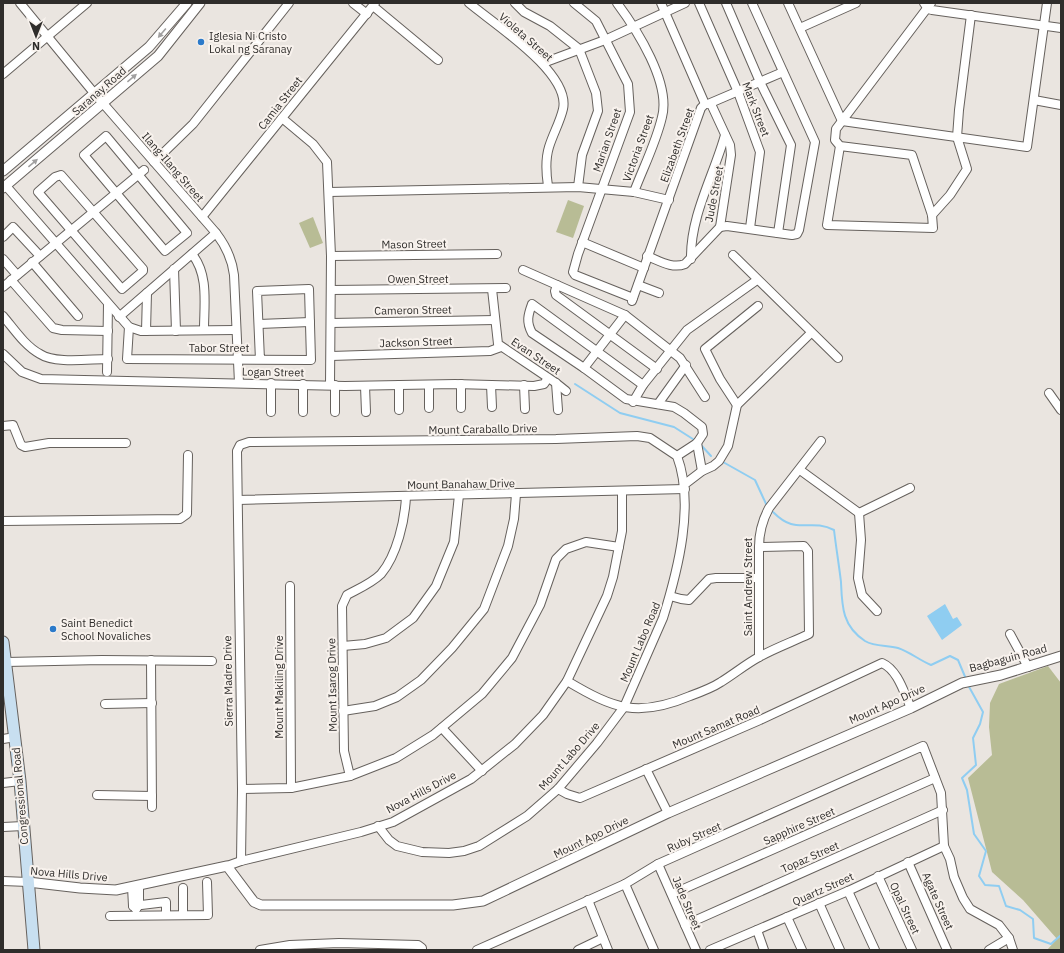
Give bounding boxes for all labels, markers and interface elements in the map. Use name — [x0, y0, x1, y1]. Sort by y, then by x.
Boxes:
street label: Violeta Street — [496, 10, 556, 64]
north arrow — [16, 16, 56, 56]
one-way arrow — [157, 28, 166, 38]
place label: Iglesia Ni Cristo Lokal ng Saranay — [209, 29, 293, 56]
marker: Iglesia Ni Cristo Lokal ng Saranay — [196, 37, 206, 47]
text: N — [32, 39, 40, 53]
street label: Saranay Road — [69, 64, 129, 118]
street label: Camia Street — [255, 73, 305, 132]
one-way arrow — [126, 74, 137, 83]
street label: Mark Street — [739, 80, 773, 138]
street label: Marian Street — [590, 106, 624, 174]
street label: Elizabeth Street — [657, 106, 697, 184]
street label: Victoria Street — [619, 112, 657, 183]
street label: Ilang-Ilang Street — [139, 129, 207, 205]
one-way arrow — [28, 158, 38, 167]
street label: Jude Street — [702, 165, 726, 223]
street label: Mason Street — [381, 236, 447, 252]
street label: Owen Street — [387, 272, 449, 286]
street label: Cameron Street — [374, 302, 452, 318]
street label: Jackson Street — [379, 334, 453, 350]
street label: Evan Street — [509, 334, 563, 378]
street label: Tabor Street — [189, 341, 250, 355]
street label: Logan Street — [242, 364, 304, 380]
street label: Mount Caraballo Drive — [428, 421, 538, 437]
street label: Mount Banahaw Drive — [407, 476, 515, 492]
street label: Saint Andrew Street — [741, 538, 755, 636]
street label: Mount Labo Road — [617, 600, 663, 684]
place label: Saint Benedict School Novaliches — [61, 616, 151, 643]
marker: Saint Benedict School Novaliches — [48, 624, 58, 634]
street label: Sierra Madre Drive — [220, 635, 236, 727]
street label: Mount Makiling Drive — [272, 635, 286, 739]
street label: Mount Isarog Drive — [324, 638, 340, 732]
street label: Bagbaguin Road — [968, 641, 1048, 675]
street label: Mount Apo Drive — [847, 681, 927, 727]
street label: Mount Samat Road — [670, 702, 762, 752]
street label: Mount Labo Drive — [535, 719, 603, 793]
street label: Congressional Road — [9, 747, 31, 845]
street label: Nova Hills Drive — [383, 768, 459, 816]
street label: Sapphire Street — [761, 804, 837, 848]
street label: Mount Apo Drive — [551, 813, 631, 861]
street label: Ruby Street — [665, 819, 723, 855]
street label: Topaz Street — [779, 838, 841, 876]
street label: Nova Hills Drive — [30, 864, 108, 884]
street label: Quartz Street — [790, 869, 856, 909]
street label: Agate Street — [919, 870, 957, 932]
street label: Jade Street — [669, 874, 705, 932]
street label: Opal Street — [887, 880, 923, 936]

